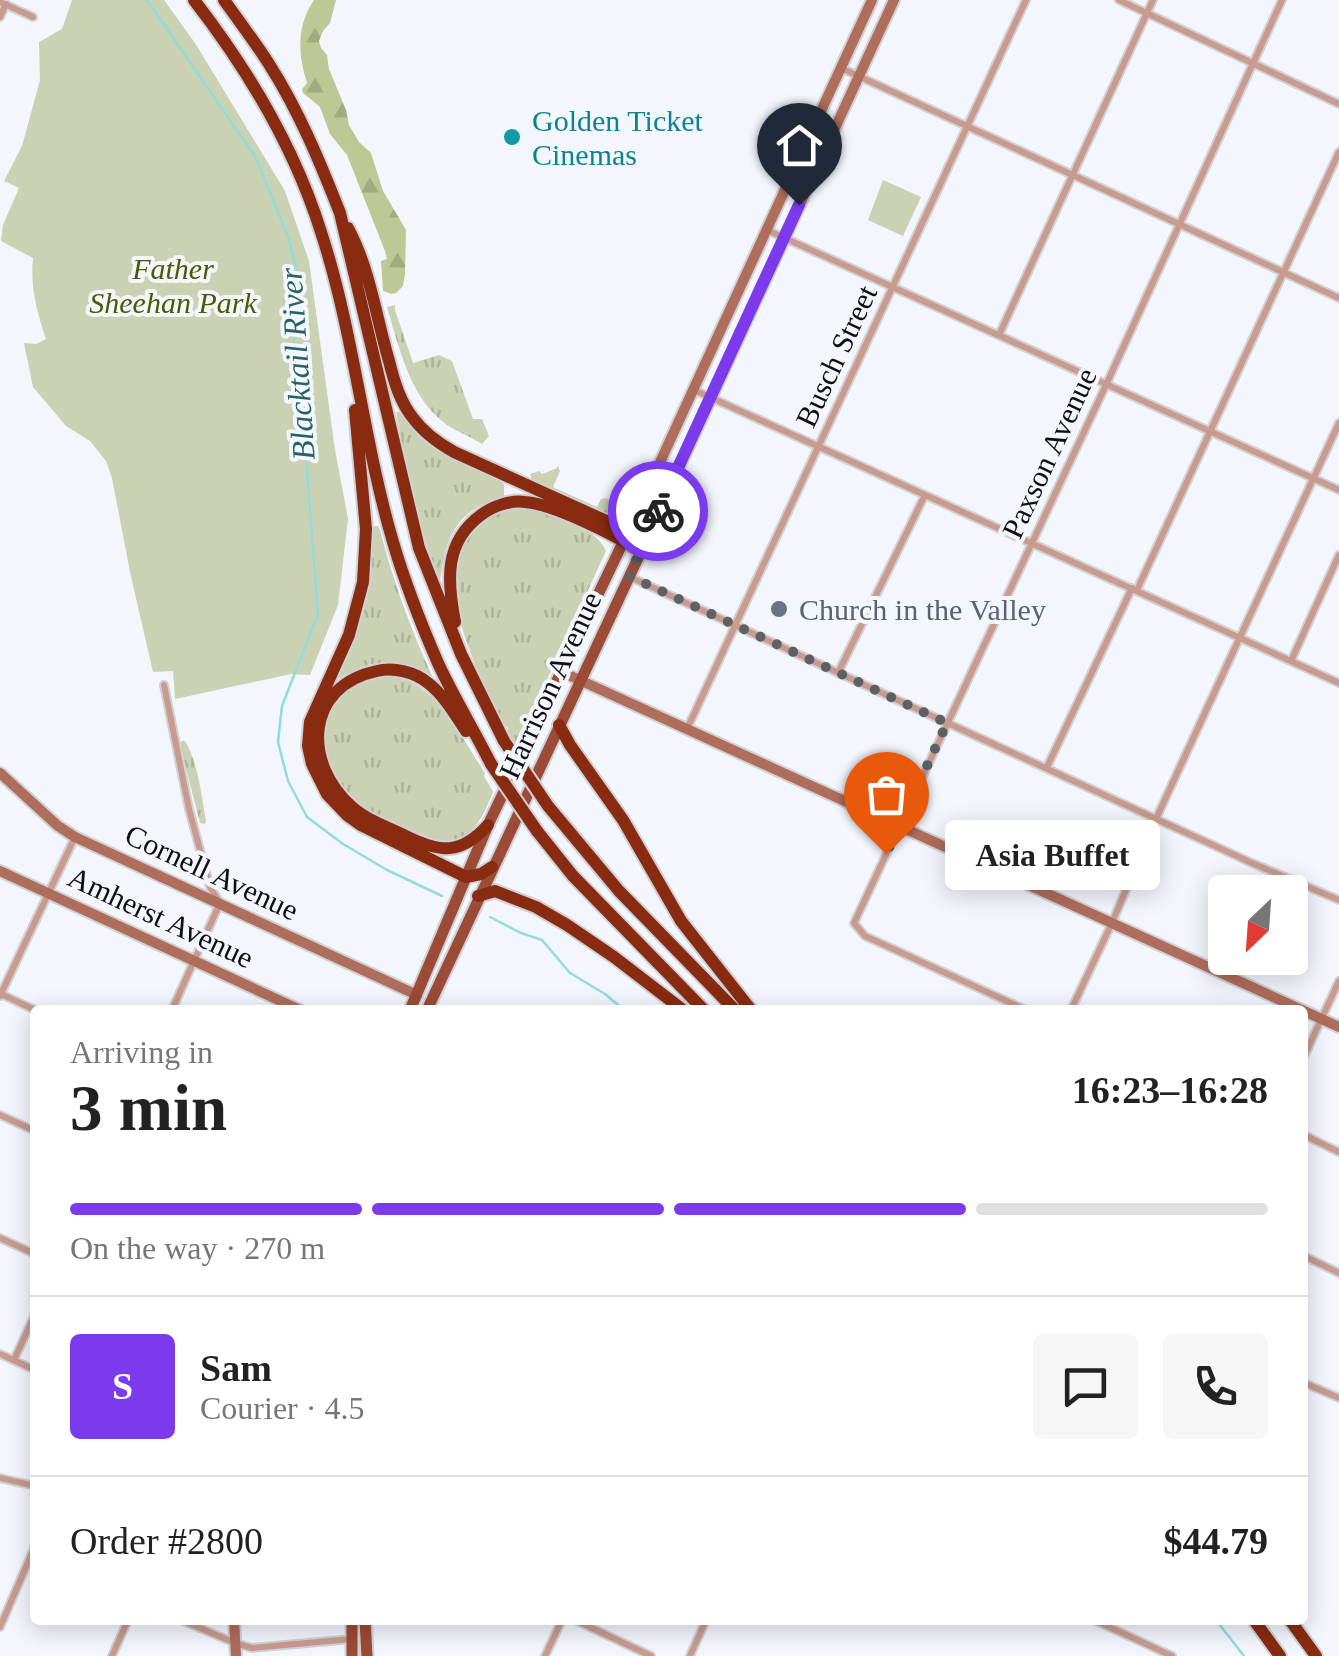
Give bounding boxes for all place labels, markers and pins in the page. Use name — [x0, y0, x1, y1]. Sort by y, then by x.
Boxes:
pin — [757, 103, 842, 206]
place label: Golden Ticket Cinemas — [532, 104, 704, 171]
marker: Golden Ticket Cinemas — [501, 126, 523, 148]
place label: Church in the Valley — [799, 593, 1046, 626]
marker: Church in the Valley — [768, 598, 790, 620]
pin — [844, 752, 929, 855]
callout: Asia Buffet — [946, 819, 1161, 889]

